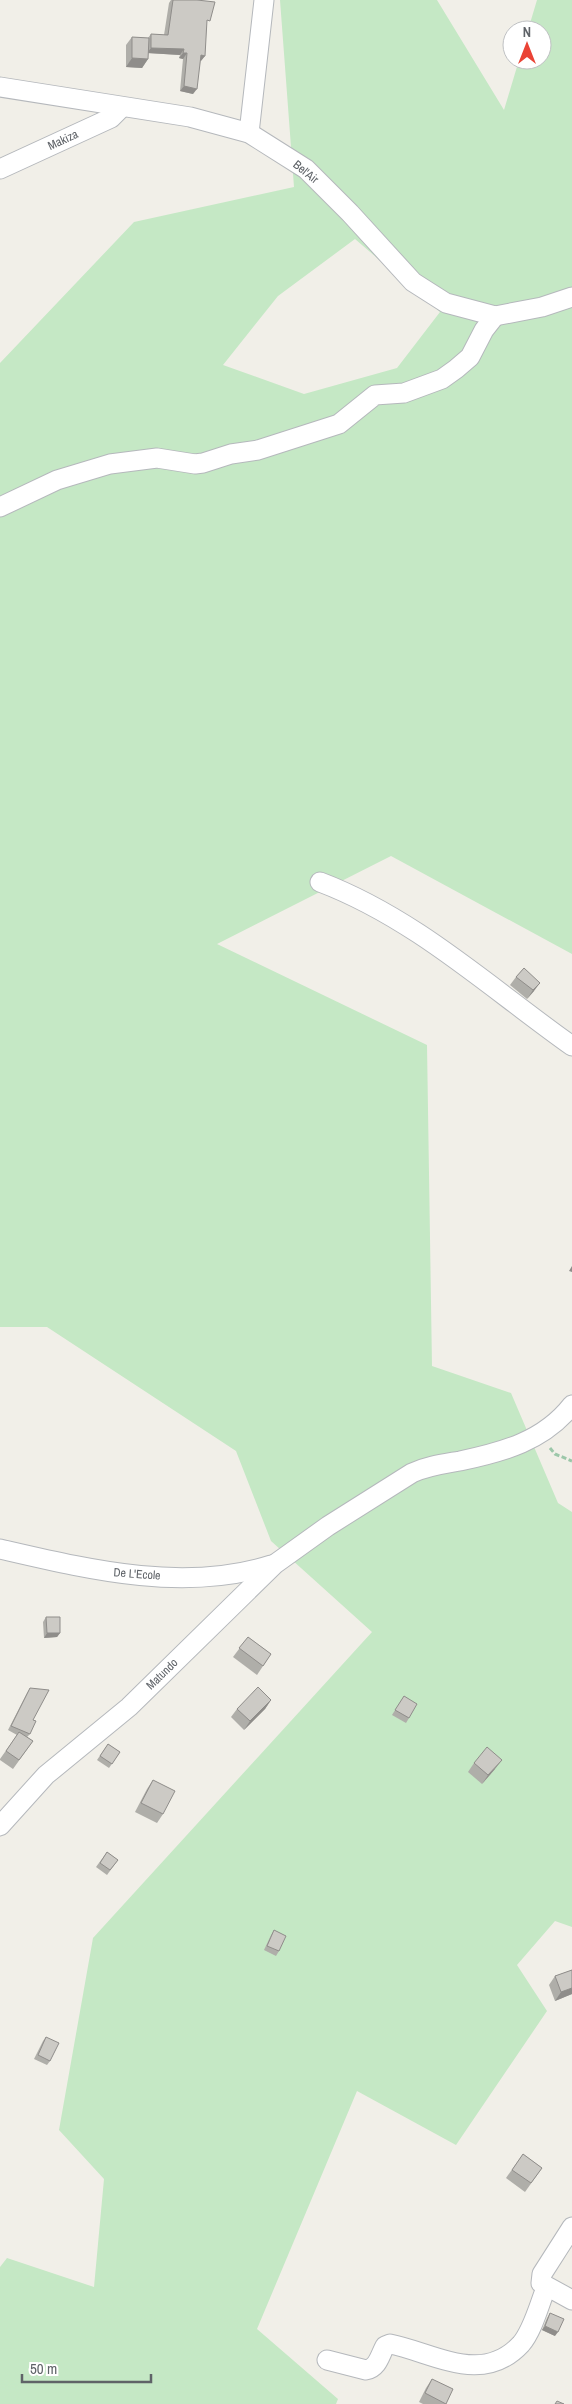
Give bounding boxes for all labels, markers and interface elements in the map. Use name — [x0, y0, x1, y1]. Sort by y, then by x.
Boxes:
north arrow — [502, 20, 552, 70]
text: N — [523, 23, 531, 41]
street label: Makiza — [45, 126, 81, 154]
street label: Bel'Air — [290, 157, 323, 188]
street label: De L'Ecole — [113, 1564, 161, 1584]
street label: Matundo — [143, 1655, 181, 1693]
scale bar — [22, 2352, 151, 2384]
text: 50 m — [30, 2358, 57, 2379]

